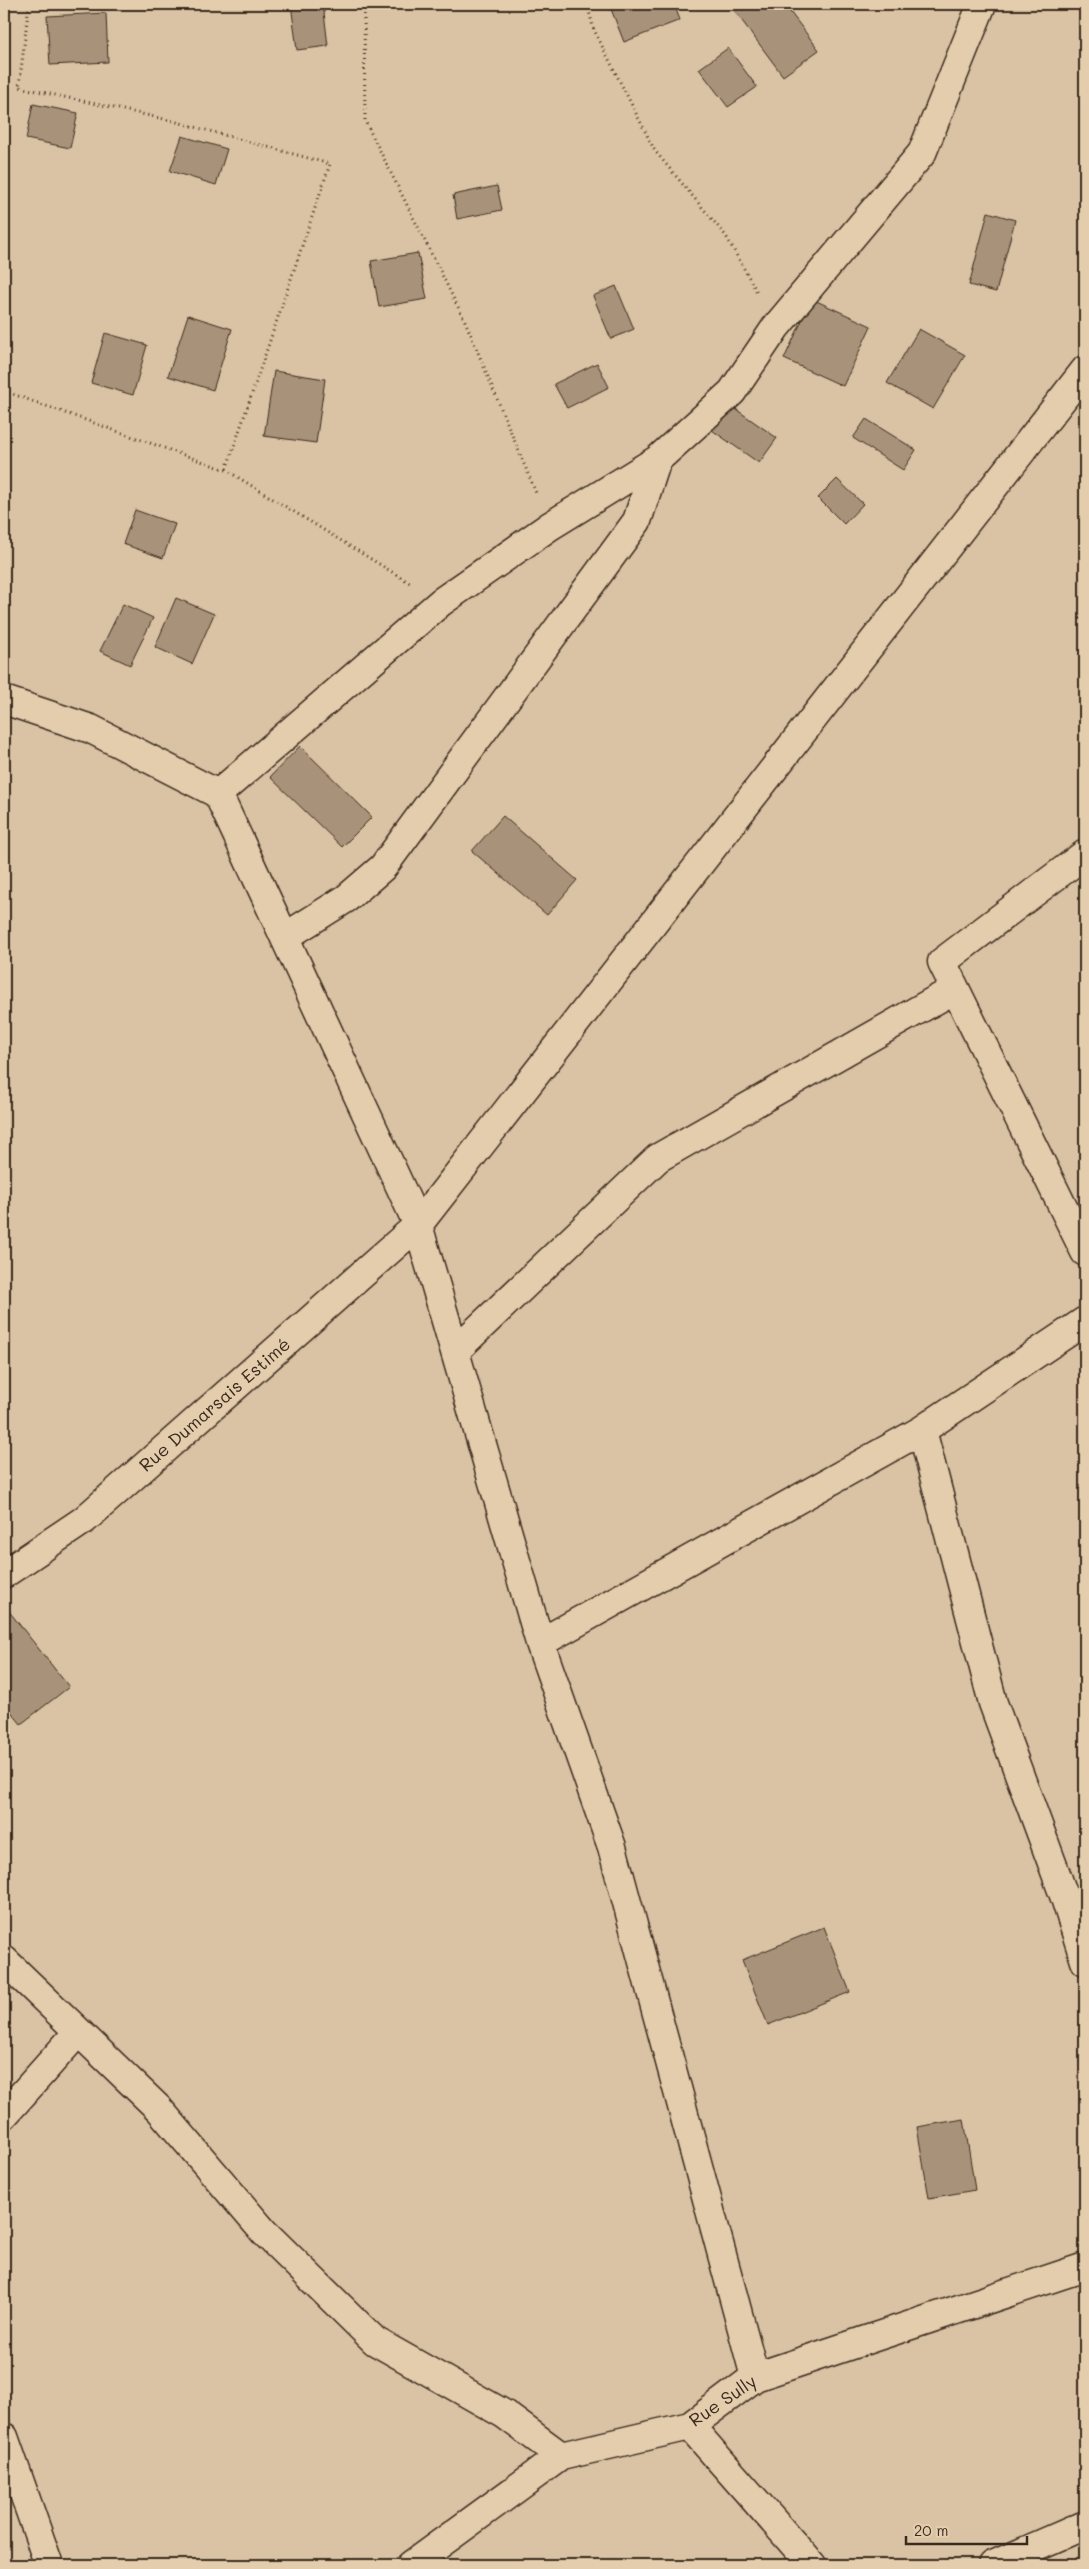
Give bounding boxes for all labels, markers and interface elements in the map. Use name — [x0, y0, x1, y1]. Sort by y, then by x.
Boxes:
street label: Rue Dumarsais Estimé — [134, 1332, 295, 1477]
street label: Rue Sully — [684, 2369, 761, 2432]
scale bar — [906, 2514, 1028, 2546]
text: 20 m — [914, 2520, 948, 2540]

